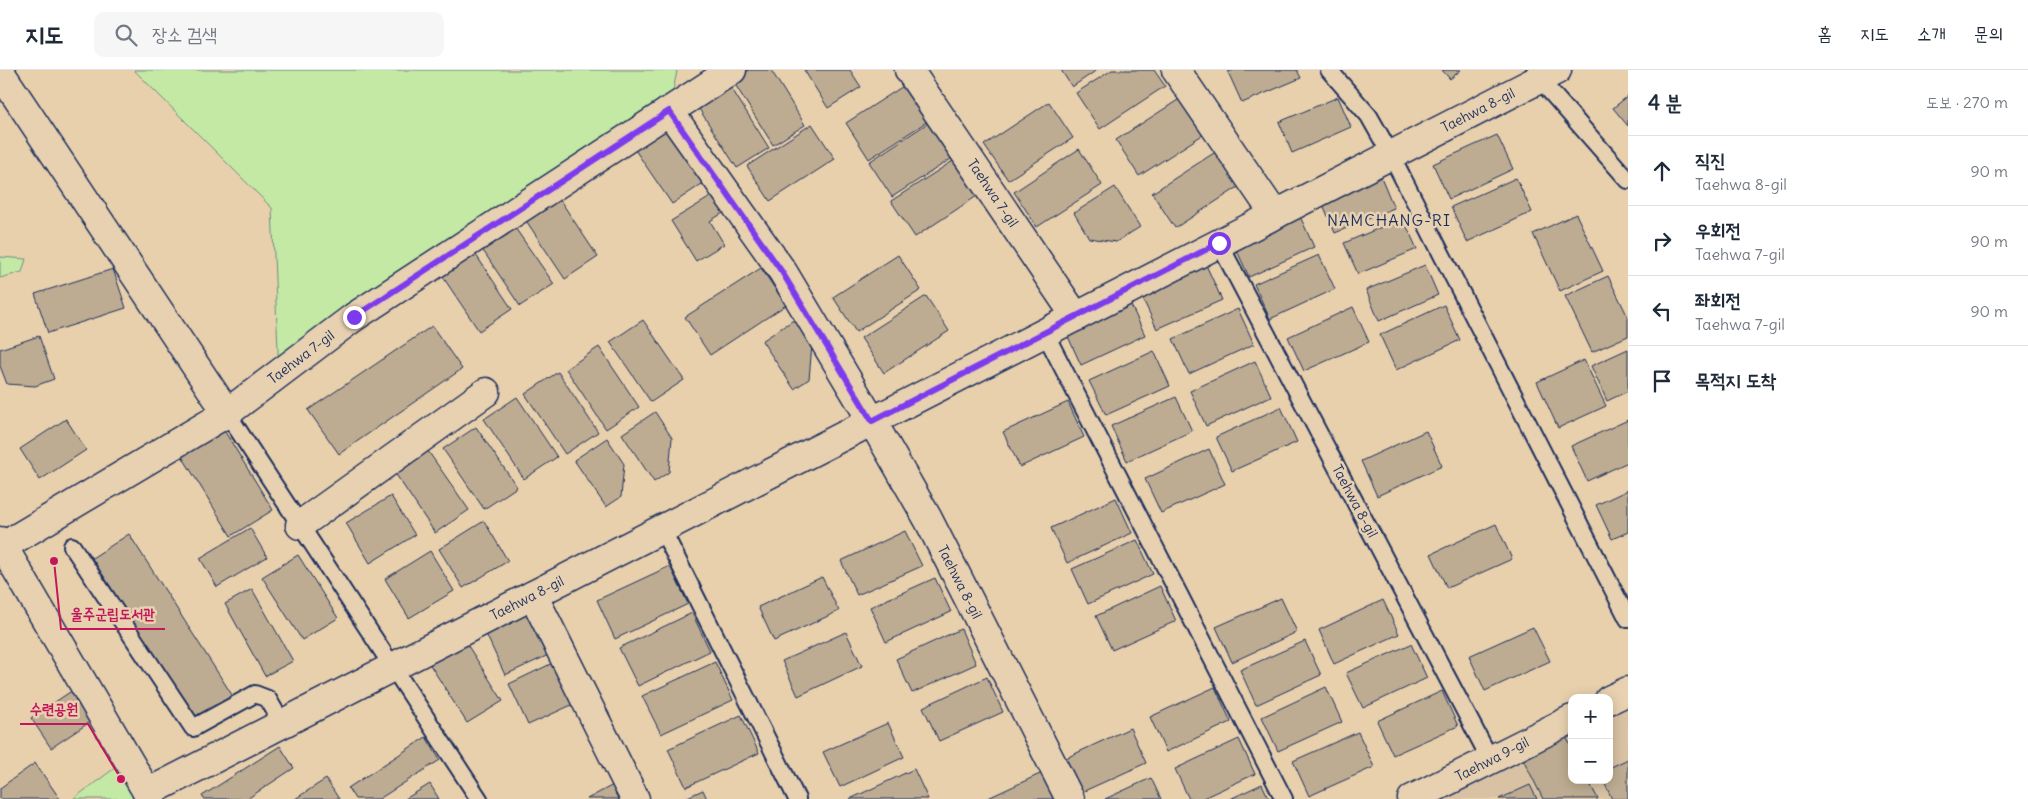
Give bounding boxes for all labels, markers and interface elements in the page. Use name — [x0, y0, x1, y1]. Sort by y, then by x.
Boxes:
search box — [94, 12, 444, 57]
text: 지도 — [25, 19, 64, 49]
icon: search — [112, 21, 140, 49]
text: 장소 검색 — [152, 22, 217, 46]
text: 홈 — [1818, 22, 1832, 45]
text: 지도 — [1860, 22, 1889, 45]
text: 소개 — [1917, 22, 1946, 45]
text: 문의 — [1974, 22, 2003, 45]
street label: Taehwa 8-gil — [1438, 84, 1518, 136]
text: 4 분 — [1648, 89, 1682, 116]
text: 도보 · 270 m — [1926, 92, 2008, 112]
text: 직진 — [1695, 148, 1726, 172]
street label: Taehwa 7-gil — [964, 155, 1022, 231]
icon: ahead — [1648, 157, 1676, 185]
text: 90 m — [1970, 161, 2008, 181]
text: Taehwa 8-gil — [1695, 174, 1787, 194]
district label: NAMCHANG-RI — [1327, 210, 1451, 230]
text: 우회전 — [1695, 218, 1741, 242]
icon: right — [1648, 227, 1676, 255]
text: 90 m — [1970, 231, 2008, 251]
route start — [1208, 232, 1231, 255]
text: Taehwa 7-gil — [1695, 244, 1785, 264]
text: 좌회전 — [1695, 288, 1741, 312]
icon: left — [1648, 297, 1676, 325]
text: 90 m — [1970, 301, 2008, 321]
route end — [343, 306, 366, 329]
text: Taehwa 7-gil — [1695, 314, 1785, 334]
street label: Taehwa 7-gil — [264, 326, 338, 388]
icon: arrive — [1648, 367, 1676, 395]
text: 목적지 도착 — [1695, 368, 1776, 392]
street label: Taehwa 8-gil — [1328, 461, 1382, 541]
street label: Taehwa 8-gil — [934, 542, 986, 622]
street label: Taehwa 8-gil — [487, 572, 567, 624]
callout: 울주군립도서관 — [61, 599, 165, 629]
text: 울주군립도서관 — [71, 604, 155, 623]
callout: 수련공원 — [20, 694, 88, 724]
map controls — [1568, 694, 1613, 784]
button: + — [1568, 694, 1613, 739]
text: 수련공원 — [30, 699, 78, 718]
street label: Taehwa 9-gil — [1452, 733, 1532, 785]
button: − — [1568, 739, 1613, 784]

